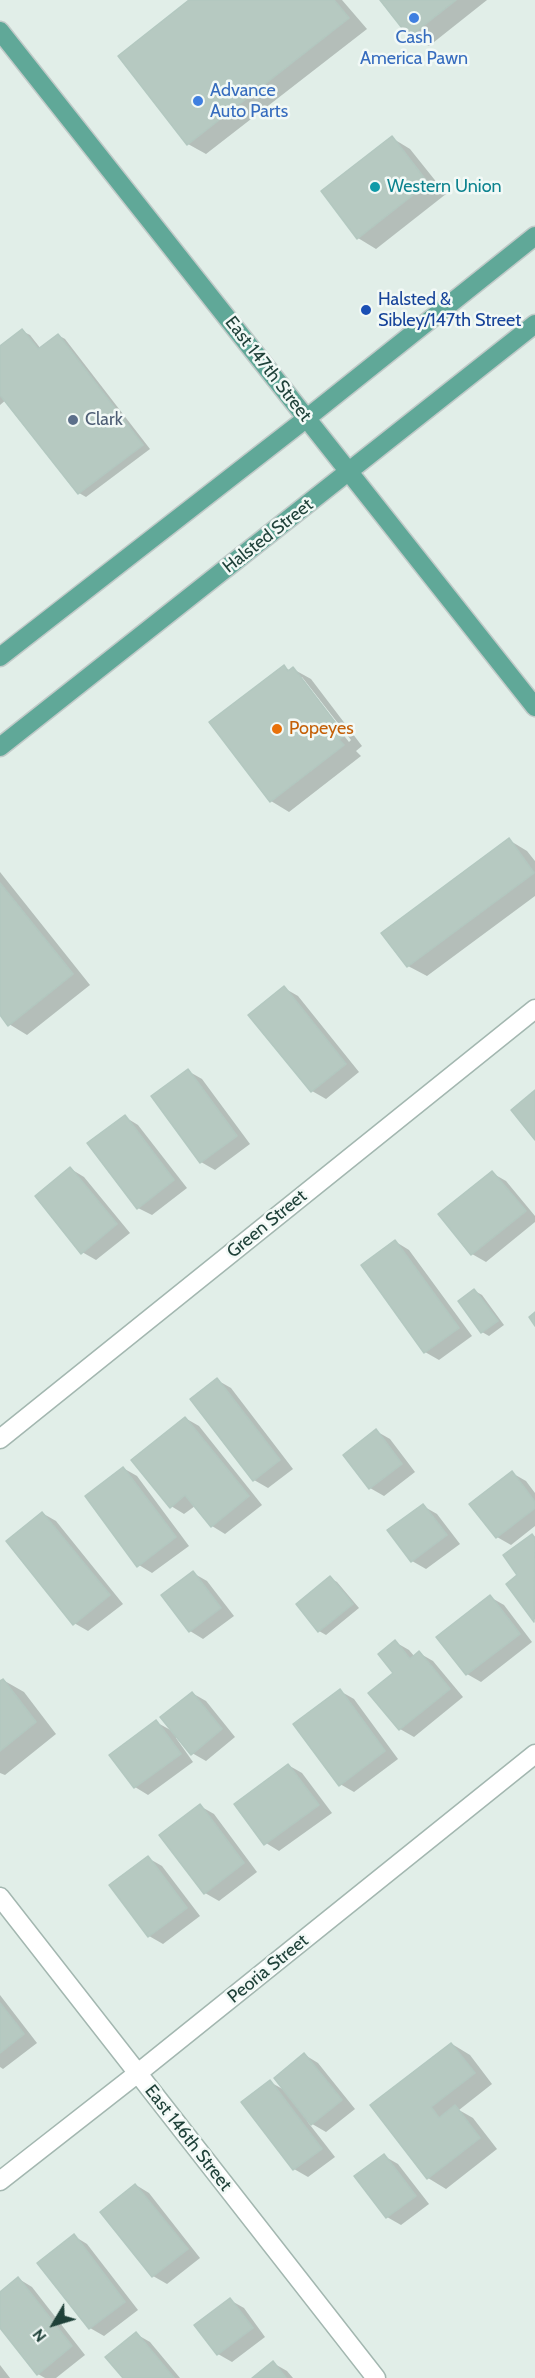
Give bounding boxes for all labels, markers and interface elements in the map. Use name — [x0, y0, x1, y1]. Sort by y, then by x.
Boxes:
marker: Cash America Pawn — [407, 11, 421, 25]
place label: Cash America Pawn — [360, 27, 468, 70]
place label: Advance Auto Parts — [210, 80, 288, 122]
marker: Advance Auto Parts — [191, 94, 205, 108]
place label: Western Union — [387, 176, 502, 198]
marker: Western Union — [368, 180, 382, 194]
place label: Halsted & Sibley/147th Street — [378, 289, 521, 332]
marker: Halsted & Sibley/147th Street — [359, 303, 373, 317]
street label: East 147th Street — [220, 312, 316, 426]
place label: Clark — [85, 409, 123, 431]
marker: Clark — [66, 413, 80, 427]
street label: Halsted Street — [219, 494, 317, 578]
place label: Popeyes — [289, 718, 354, 740]
marker: Popeyes — [270, 722, 284, 736]
street label: Green Street — [223, 1185, 311, 1263]
street label: Peoria Street — [223, 1930, 313, 2008]
street label: East 146th Street — [140, 2081, 236, 2195]
north arrow — [24, 2294, 84, 2354]
text: N — [28, 2325, 50, 2346]

